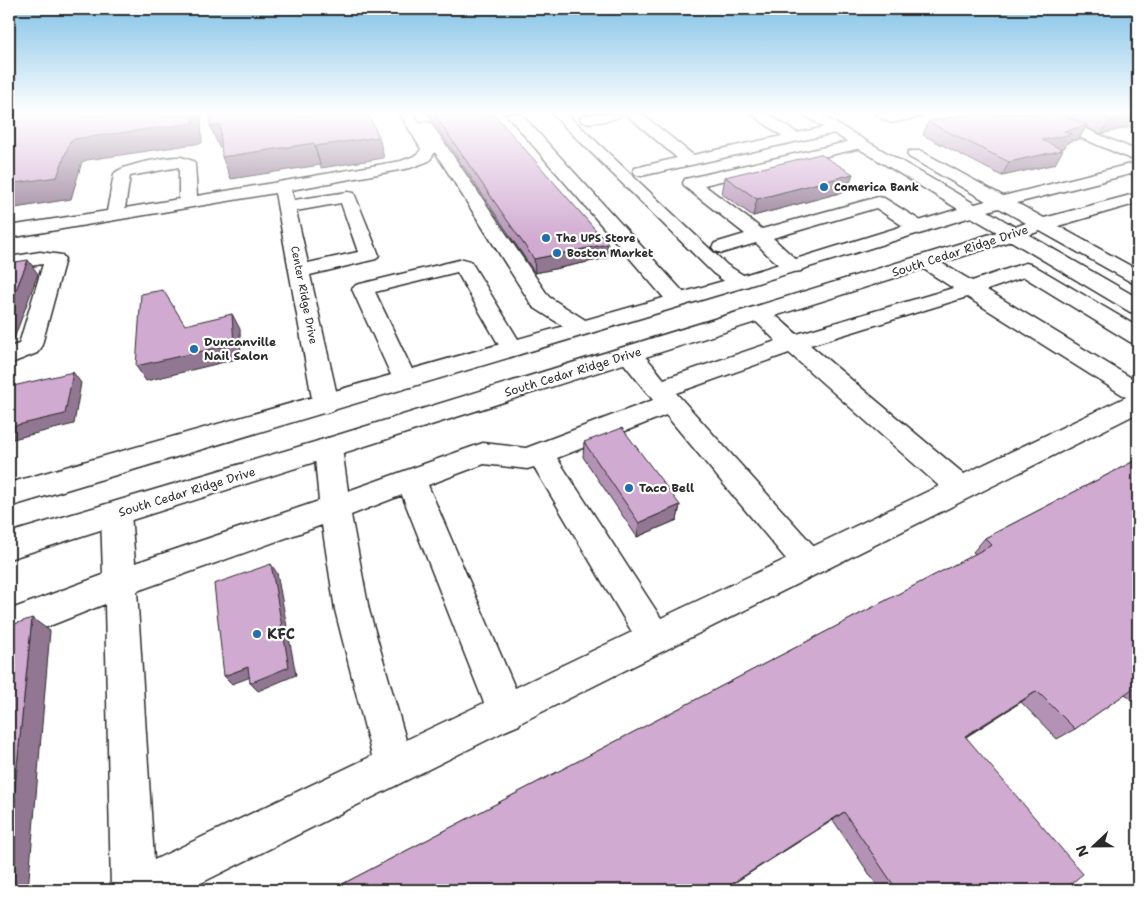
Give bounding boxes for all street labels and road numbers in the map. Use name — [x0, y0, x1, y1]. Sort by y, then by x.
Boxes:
street label: South Cedar Ridge Drive — [890, 221, 1030, 281]
street label: Center Ridge Drive — [287, 245, 321, 345]
street label: South Cedar Ridge Drive — [503, 343, 644, 400]
street label: South Cedar Ridge Drive — [117, 463, 258, 520]

